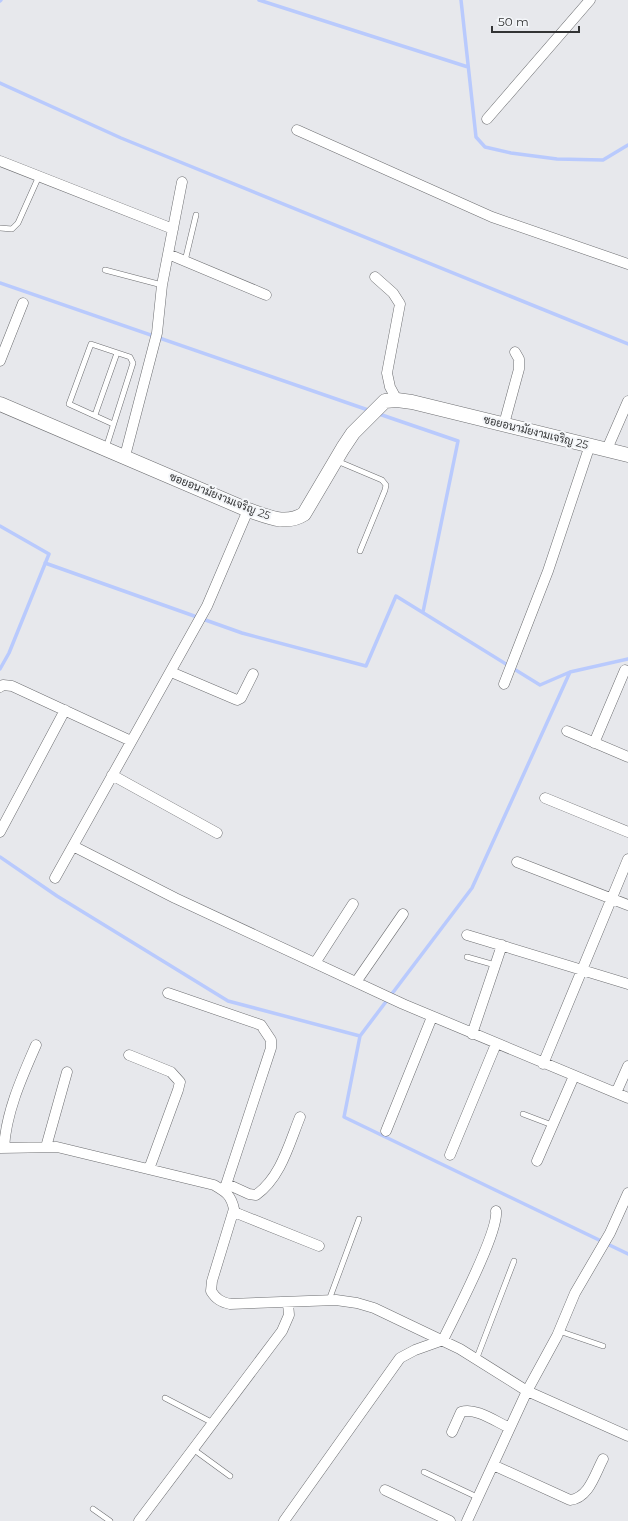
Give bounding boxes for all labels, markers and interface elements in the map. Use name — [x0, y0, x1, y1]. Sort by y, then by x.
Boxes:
scale bar — [492, 8, 579, 34]
text: 50 m — [498, 14, 529, 29]
street label: ซอยอนามัยงามเจริญ 25 — [482, 412, 590, 452]
street label: ซอยอนามัยงามเจริญ 25 — [167, 469, 273, 523]

